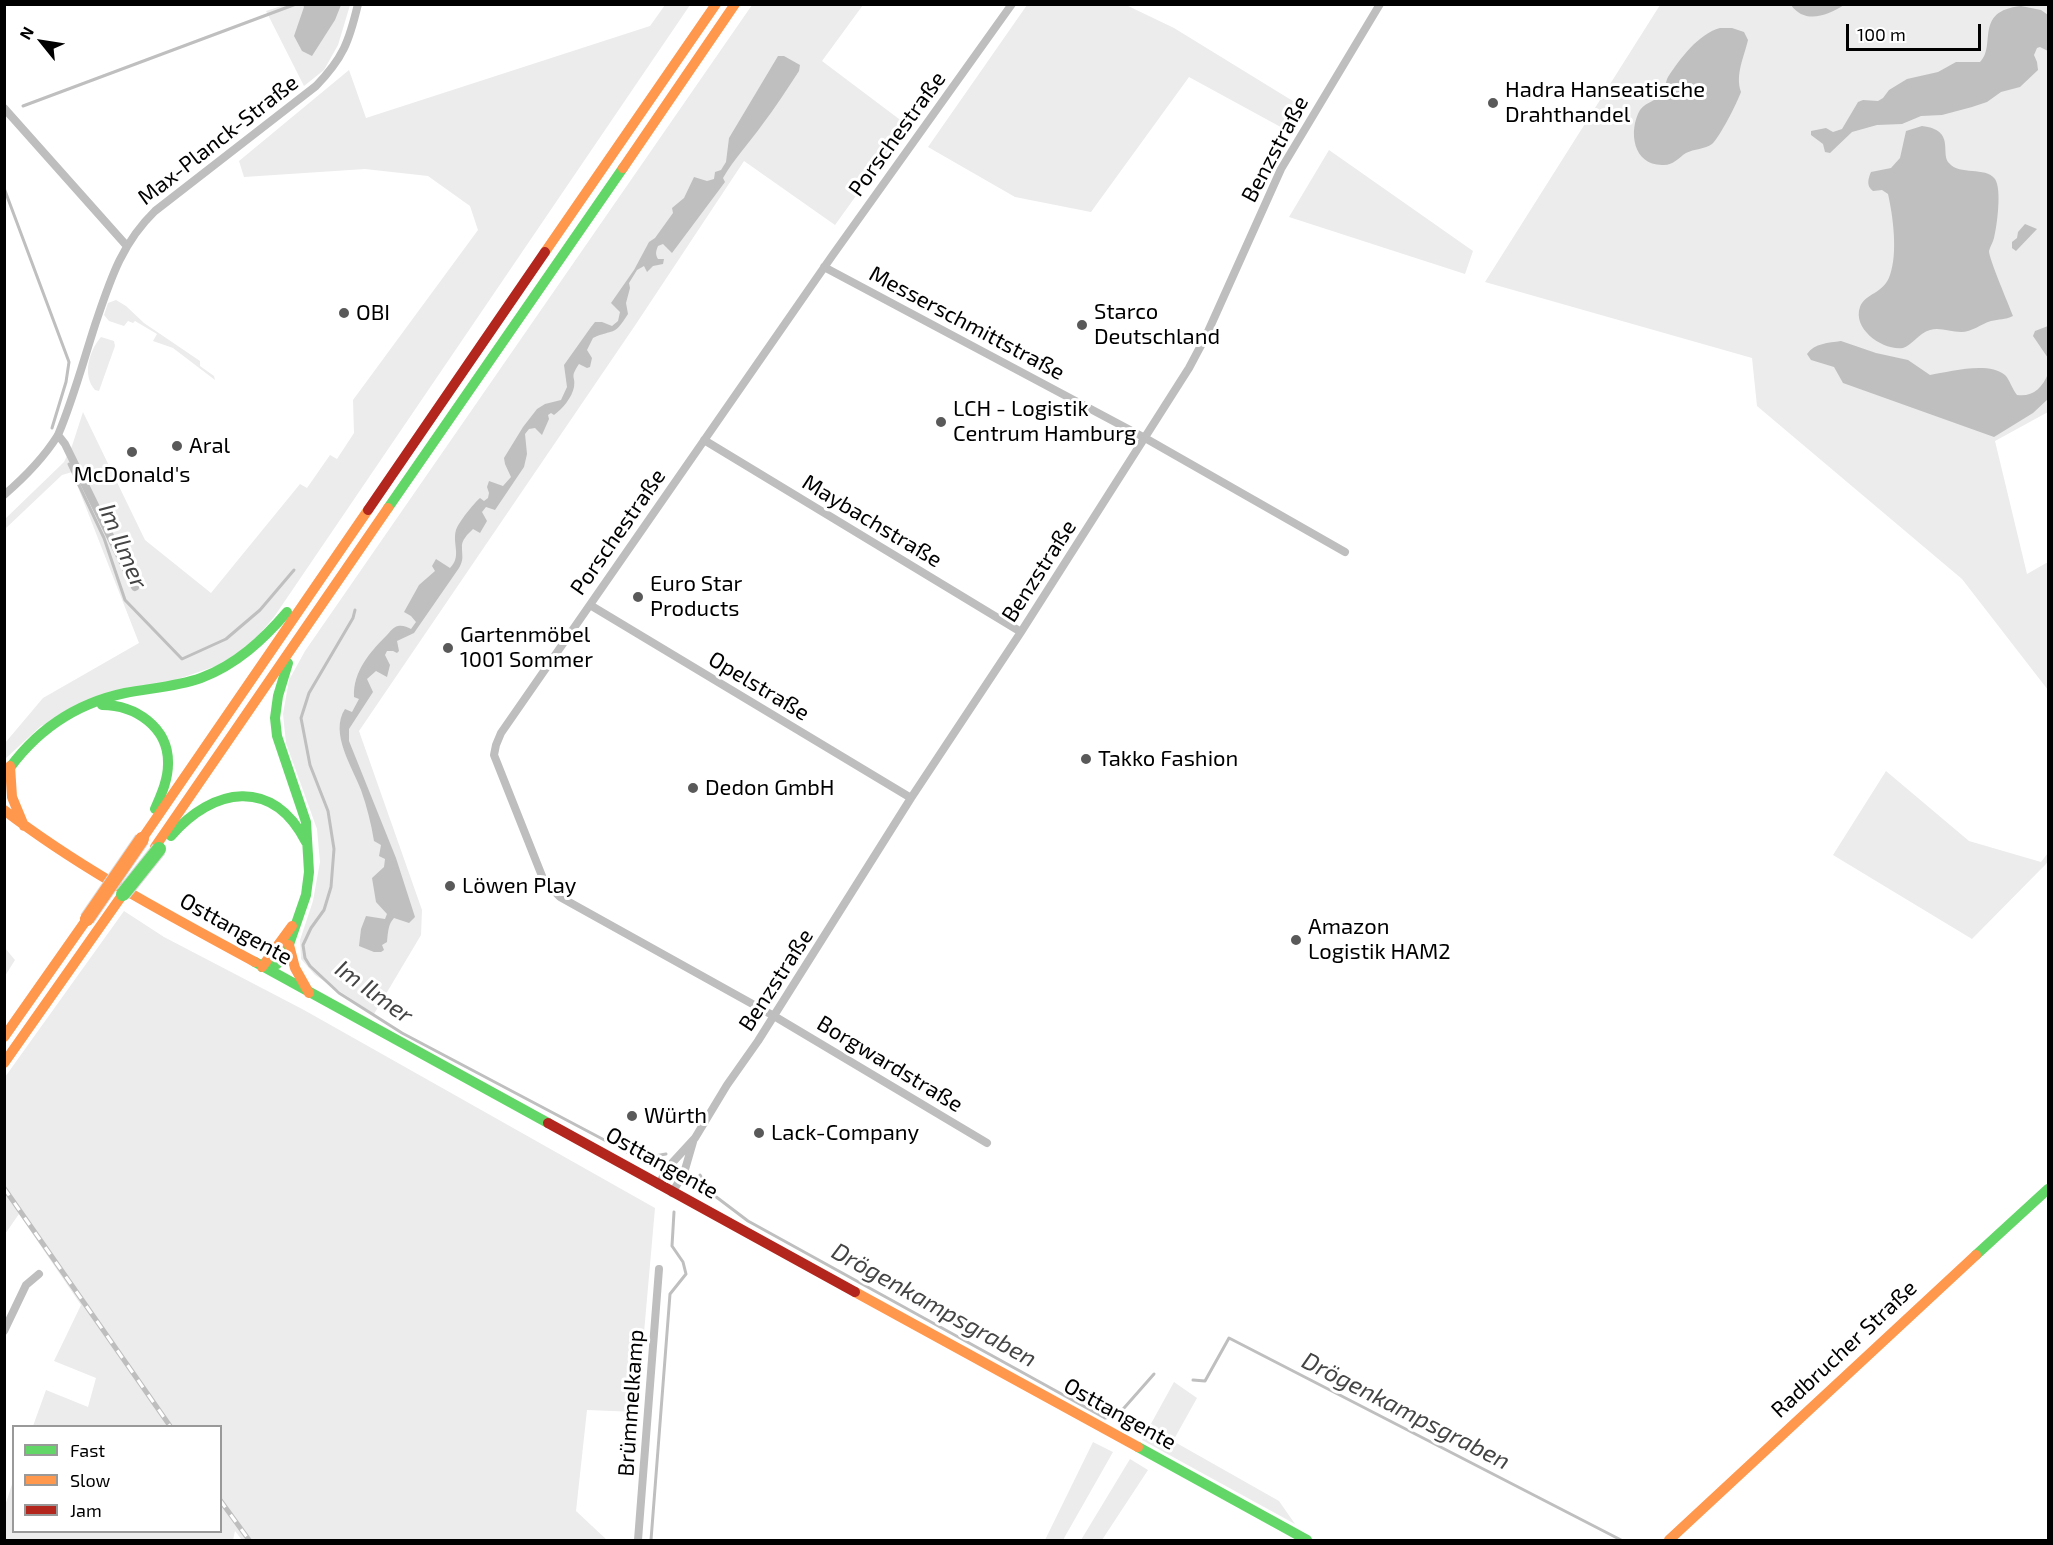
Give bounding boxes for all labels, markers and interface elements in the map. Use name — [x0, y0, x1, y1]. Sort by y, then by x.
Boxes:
north arrow — [12, 12, 72, 72]
scale bar — [1849, 12, 1984, 50]
text: N — [15, 23, 37, 43]
text: 100 m — [1857, 23, 1906, 45]
street label: Porschestraße — [843, 66, 951, 202]
street label: Max-Planck-Straße — [133, 69, 303, 211]
place label: Hadra Hanseatische Drahthandel — [1505, 77, 1705, 128]
street label: Benzstraße — [1236, 91, 1314, 207]
marker: Hadra Hanseatische Drahthandel — [1486, 96, 1500, 110]
street label: Messerschmittstraße — [865, 260, 1069, 386]
place label: Starco Deutschland — [1094, 299, 1220, 350]
place label: OBI — [356, 300, 390, 326]
marker: OBI — [337, 306, 351, 320]
marker: Starco Deutschland — [1075, 318, 1089, 332]
place label: LCH - Logistik Centrum Hamburg — [953, 396, 1136, 448]
marker: LCH - Logistik Centrum Hamburg — [934, 415, 948, 429]
place label: Aral — [189, 433, 230, 459]
marker: Aral — [170, 439, 184, 453]
marker: McDonald's — [125, 445, 139, 459]
place label: McDonald's — [74, 462, 190, 488]
street label: Porschestraße — [565, 464, 671, 600]
street label: Maybachstraße — [797, 469, 947, 573]
water label: Im Ilmer — [92, 499, 154, 593]
street label: Benzstraße — [996, 515, 1082, 627]
place label: Euro Star Products — [650, 571, 742, 622]
marker: Euro Star Products — [631, 590, 645, 604]
place label: Gartenmöbel 1001 Sommer — [460, 622, 593, 674]
marker: Gartenmöbel 1001 Sommer — [441, 641, 455, 655]
street label: Opelstraße — [704, 646, 814, 726]
place label: Takko Fashion — [1098, 746, 1238, 772]
marker: Takko Fashion — [1079, 752, 1093, 766]
place label: Dedon GmbH — [705, 775, 835, 801]
marker: Dedon GmbH — [686, 781, 700, 795]
place label: Löwen Play — [462, 873, 576, 899]
marker: Löwen Play — [443, 879, 457, 893]
street label: Osttangente — [175, 887, 297, 971]
place label: Amazon Logistik HAM2 — [1308, 914, 1451, 966]
street label: Benzstraße — [733, 924, 819, 1036]
marker: Amazon Logistik HAM2 — [1289, 933, 1303, 947]
water label: Im Ilmer — [329, 954, 419, 1030]
street label: Borgwardstraße — [812, 1010, 968, 1118]
place label: Würth — [644, 1103, 707, 1129]
marker: Würth — [625, 1109, 639, 1123]
place label: Lack-Company — [771, 1120, 919, 1146]
street label: Osttangente — [601, 1121, 723, 1205]
marker: Lack-Company — [752, 1126, 766, 1140]
water label: Drögenkampsgraben — [827, 1237, 1041, 1373]
street label: Radbrucher Straße — [1766, 1275, 1922, 1423]
street label: Brümmelkamp — [613, 1329, 649, 1477]
water label: Drögenkampsgraben — [1297, 1346, 1515, 1476]
street label: Osttangente — [1059, 1372, 1181, 1456]
legend — [12, 1425, 222, 1533]
text: Fast — [70, 1439, 105, 1461]
text: Slow — [70, 1469, 110, 1491]
text: Jam — [70, 1499, 102, 1521]

